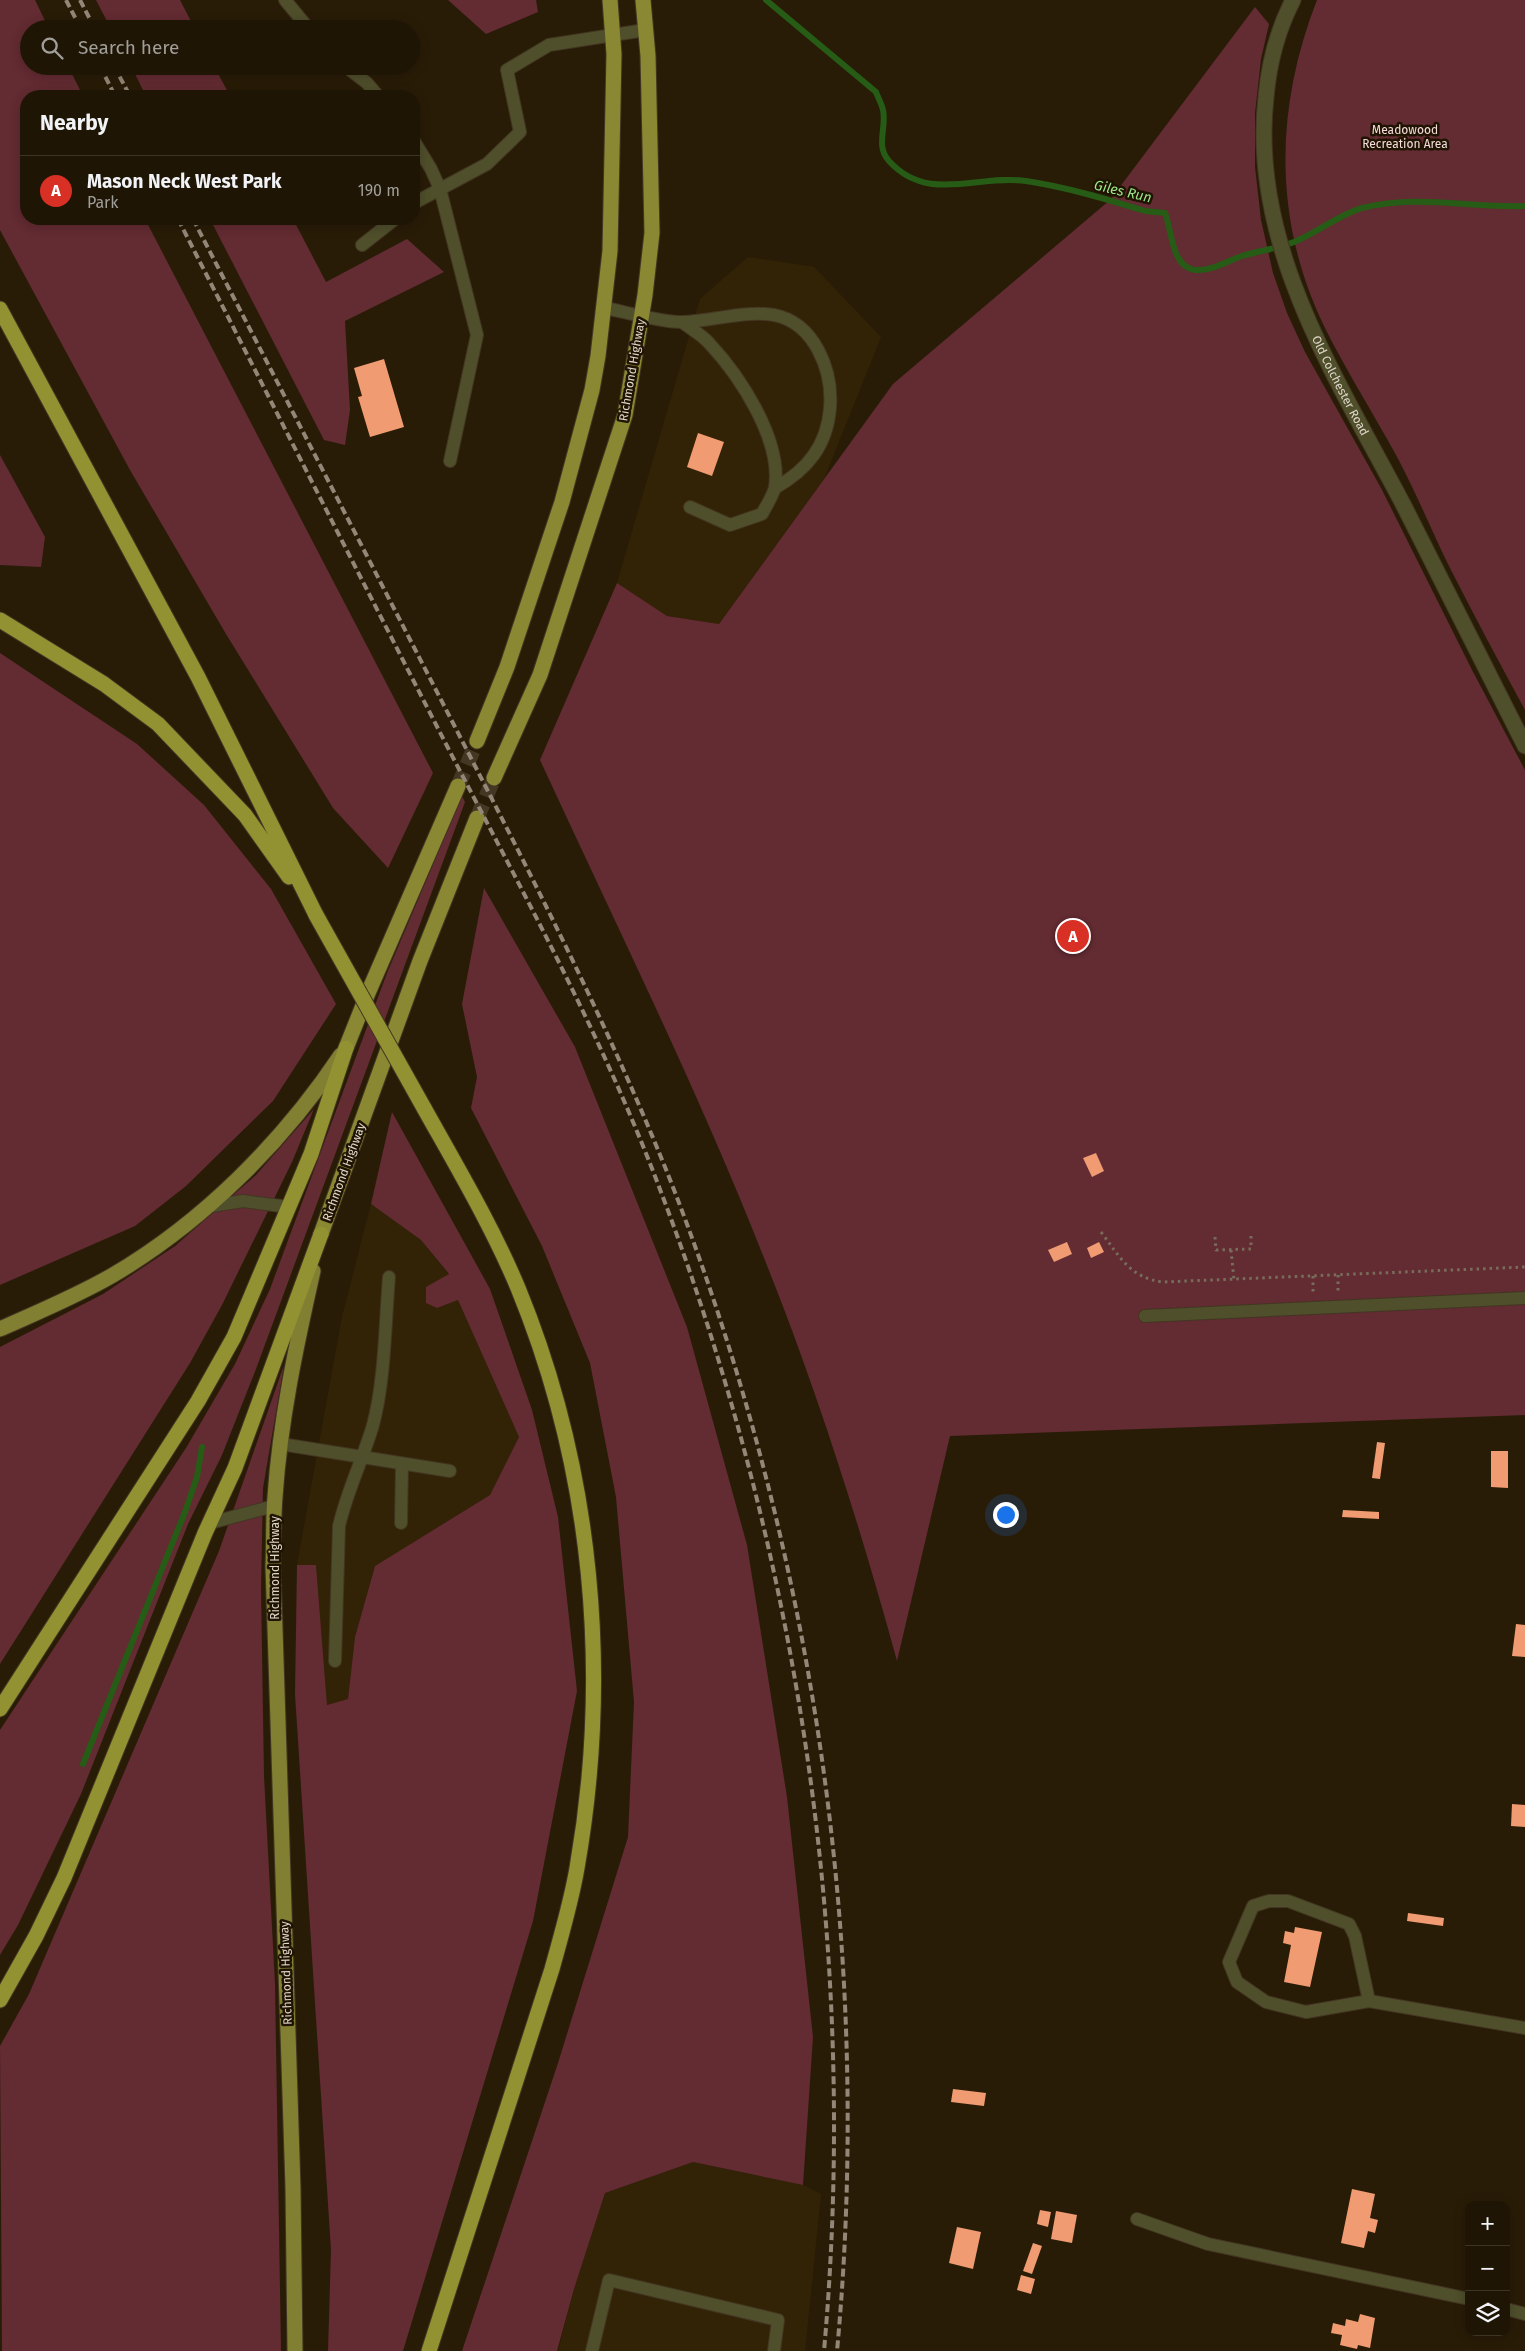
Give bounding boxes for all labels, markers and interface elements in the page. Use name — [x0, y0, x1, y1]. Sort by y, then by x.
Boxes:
search box — [20, 20, 420, 75]
icon: search — [38, 34, 66, 62]
text: Search here — [78, 36, 179, 59]
text: Nearby — [40, 110, 108, 136]
park label: Meadowood Recreation Area — [1362, 123, 1448, 151]
text: Mason Neck West Park — [87, 170, 281, 193]
water label: Giles Run — [1092, 177, 1153, 206]
text: A — [51, 181, 61, 200]
text: 190 m — [358, 181, 400, 200]
text: Park — [87, 193, 119, 212]
street label: Richmond Highway — [616, 318, 648, 422]
street label: Old Colchester Road — [1309, 333, 1372, 438]
pin: A — [1057, 917, 1089, 955]
street label: Richmond Highway — [320, 1121, 368, 1223]
your location — [993, 1502, 1019, 1528]
street label: Richmond Highway — [268, 1516, 282, 1620]
street label: Richmond Highway — [277, 1921, 295, 2025]
map controls — [1465, 2201, 1510, 2336]
button: + — [1465, 2201, 1510, 2246]
button: − — [1465, 2246, 1510, 2291]
button: layers — [1465, 2291, 1510, 2336]

